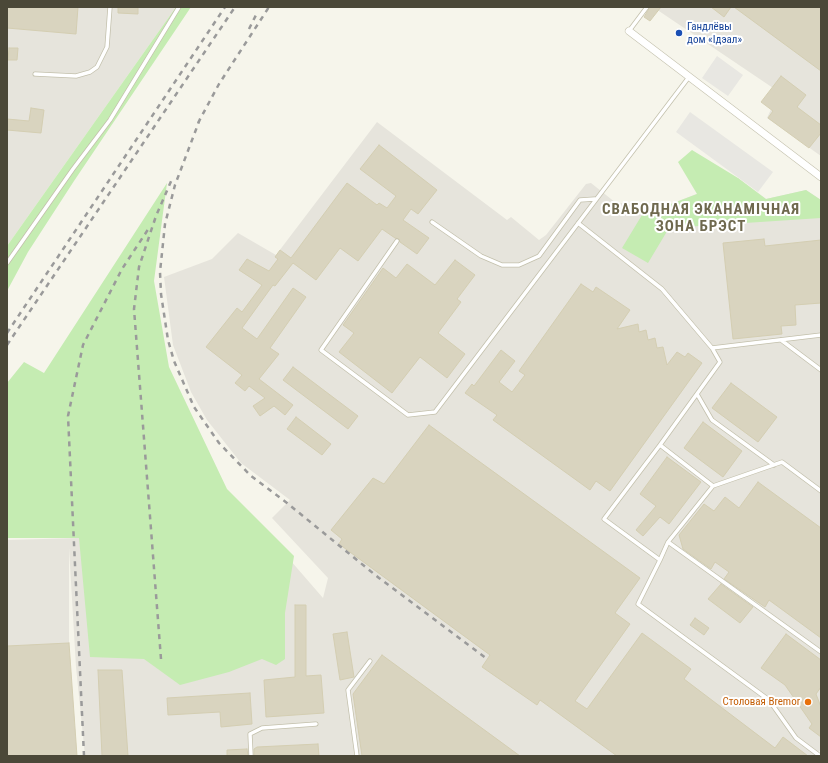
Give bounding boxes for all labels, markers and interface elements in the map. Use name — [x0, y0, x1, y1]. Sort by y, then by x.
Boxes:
place label: Гандлёвы дом «Ідэал» — [687, 20, 742, 46]
marker: Гандлёвы дом «Ідэал» — [674, 28, 684, 38]
district label: СВАБОДНАЯ ЭКАНАМІЧНАЯ ЗОНА БРЭСТ — [602, 201, 800, 236]
place label: Столовая Bremor — [723, 695, 800, 709]
marker: Столовая Bremor — [803, 697, 813, 707]

